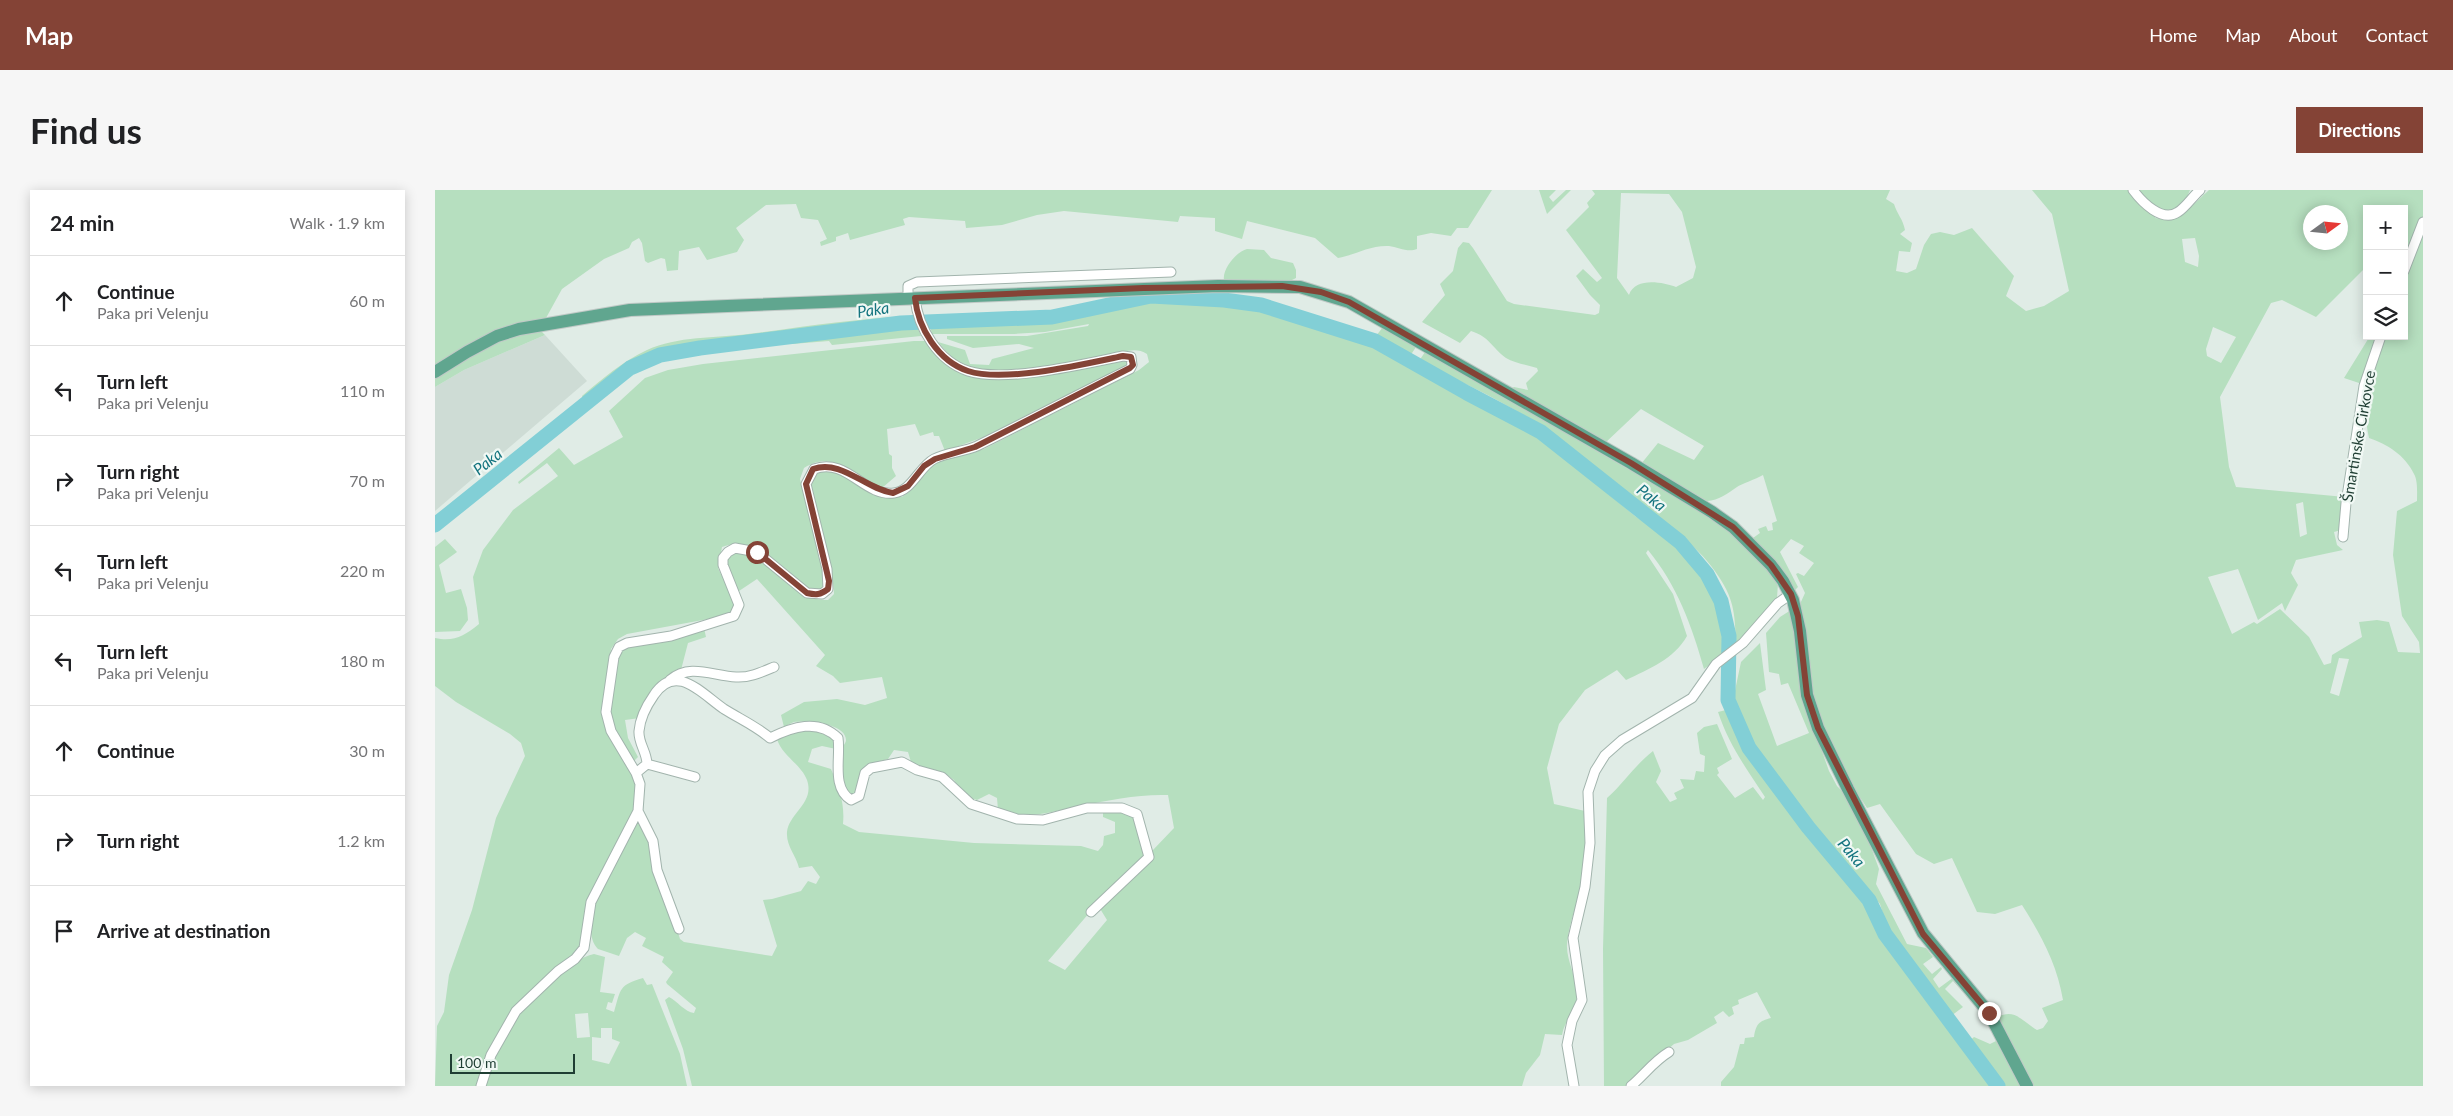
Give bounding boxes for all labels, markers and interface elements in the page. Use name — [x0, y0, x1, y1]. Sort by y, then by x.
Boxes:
text: Map — [25, 21, 73, 50]
text: Home — [2149, 24, 2197, 46]
text: Map — [2225, 24, 2261, 46]
text: About — [2289, 24, 2338, 46]
text: Contact — [2366, 24, 2428, 46]
button: Directions — [2296, 107, 2423, 153]
text: Find us — [30, 109, 142, 151]
north arrow — [2303, 205, 2348, 250]
map controls — [2363, 205, 2408, 340]
button: + — [2363, 205, 2408, 250]
text: 24 min — [50, 210, 114, 235]
text: Walk · 1.9 km — [289, 213, 385, 232]
button: − — [2363, 250, 2408, 295]
text: Continue — [97, 280, 175, 303]
icon: ahead — [50, 287, 78, 315]
text: 60 m — [349, 291, 385, 310]
button: layers — [2363, 295, 2408, 340]
water label: Paka — [856, 297, 890, 321]
text: Paka pri Velenju — [97, 303, 209, 322]
street label: Šmartinske Cirkovce — [2338, 369, 2378, 503]
text: Turn left — [97, 370, 168, 393]
icon: left — [50, 377, 78, 405]
text: 110 m — [340, 381, 385, 400]
text: Paka pri Velenju — [97, 393, 209, 412]
water label: Paka — [469, 444, 505, 478]
text: Turn right — [97, 460, 179, 483]
icon: right — [50, 467, 78, 495]
text: 70 m — [349, 471, 385, 490]
water label: Paka — [1634, 480, 1670, 514]
text: Paka pri Velenju — [97, 483, 209, 502]
route start — [746, 541, 769, 564]
text: Turn left — [97, 550, 168, 573]
icon: left — [50, 557, 78, 585]
text: 220 m — [340, 561, 385, 580]
text: Paka pri Velenju — [97, 573, 209, 592]
text: Turn left — [97, 640, 168, 663]
icon: left — [50, 647, 78, 675]
text: 180 m — [340, 651, 385, 670]
text: Paka pri Velenju — [97, 663, 209, 682]
icon: ahead — [50, 737, 78, 765]
text: Continue — [97, 739, 175, 762]
text: 30 m — [349, 741, 385, 760]
icon: right — [50, 827, 78, 855]
text: Turn right — [97, 829, 179, 852]
text: 1.2 km — [337, 831, 385, 850]
water label: Paka — [1834, 834, 1870, 870]
icon: arrive — [50, 917, 78, 945]
text: Arrive at destination — [97, 919, 270, 942]
route end — [1978, 1002, 2001, 1025]
scale bar — [450, 1051, 575, 1074]
text: 100 m — [457, 1054, 496, 1071]

